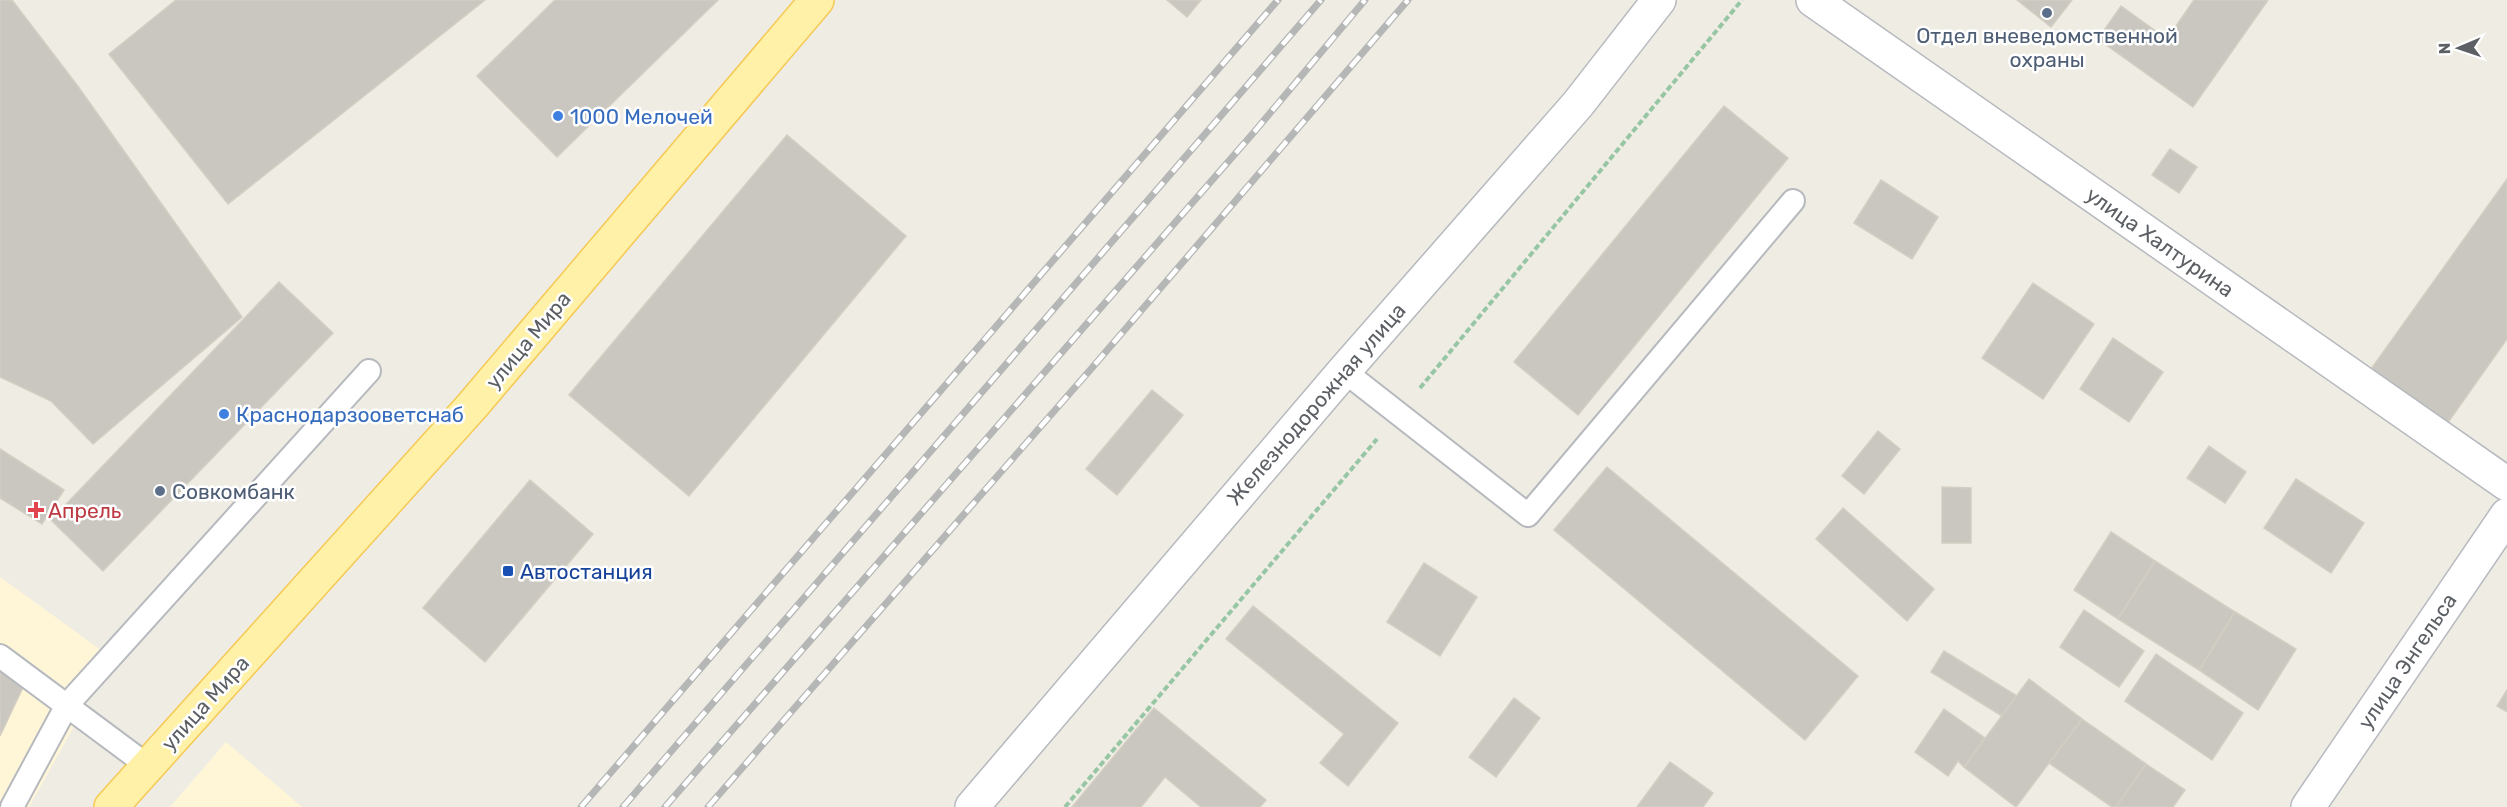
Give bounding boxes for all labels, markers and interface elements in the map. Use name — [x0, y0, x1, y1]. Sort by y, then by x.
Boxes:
marker: Отдел вневедомственной охраны — [2040, 6, 2054, 20]
north arrow — [2429, 18, 2489, 78]
place label: Отдел вневедомственной охраны — [1916, 23, 2178, 72]
text: N — [2435, 42, 2454, 55]
place label: 1000 Мелочей — [570, 104, 713, 129]
marker: 1000 Мелочей — [551, 109, 565, 123]
street label: улица Халтурина — [2081, 182, 2239, 302]
street label: улица Мира — [480, 286, 576, 394]
street label: Железнодорожная улица — [1221, 298, 1411, 510]
place label: Краснодарзооветснаб — [236, 402, 464, 427]
marker: Краснодарзооветснаб — [217, 407, 231, 421]
place label: Совкомбанк — [172, 479, 295, 504]
marker: Совкомбанк — [153, 484, 167, 498]
place label: Апрель — [48, 498, 121, 523]
marker: Апрель — [29, 503, 43, 517]
place label: Автостанция — [520, 559, 653, 584]
marker: Автостанция — [501, 564, 515, 578]
street label: улица Энгельса — [2352, 588, 2462, 734]
street label: улица Мира — [156, 650, 254, 756]

